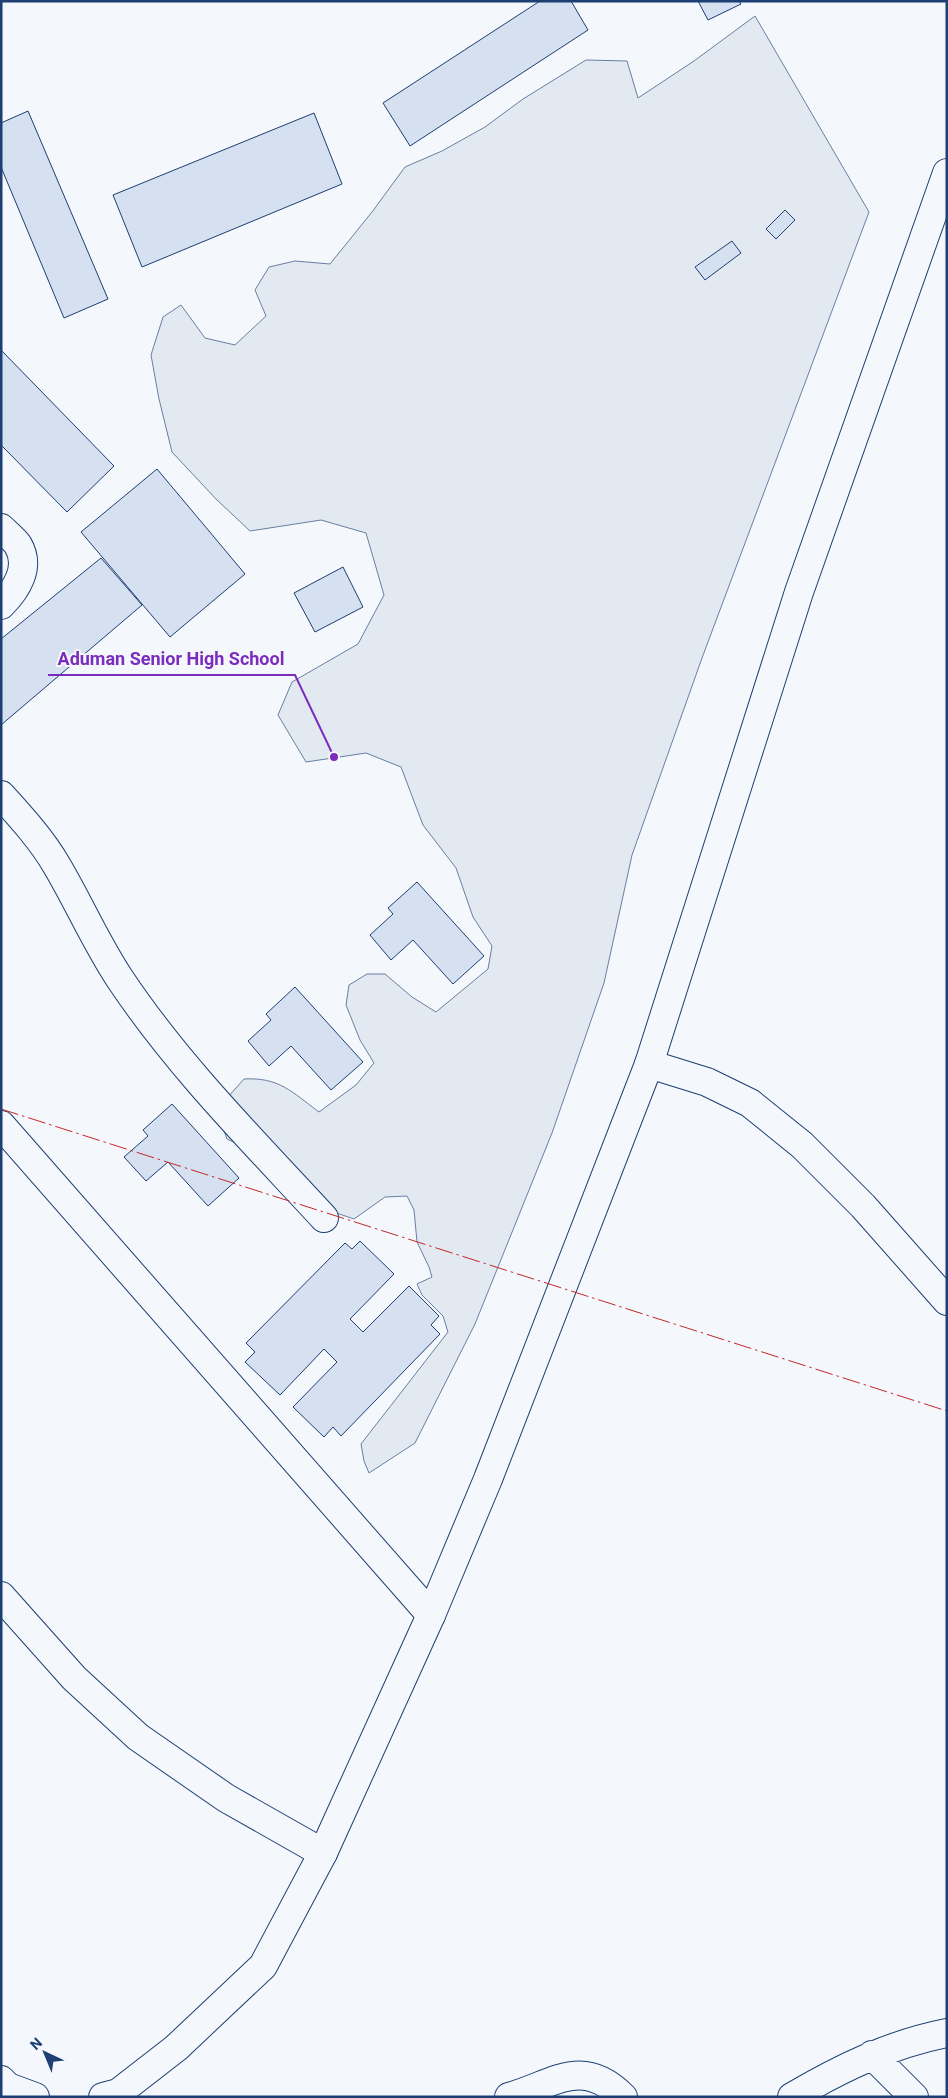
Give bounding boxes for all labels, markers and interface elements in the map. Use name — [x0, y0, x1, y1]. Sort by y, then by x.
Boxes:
callout: Aduman Senior High School — [48, 642, 295, 675]
text: Aduman Senior High School — [58, 648, 284, 669]
north arrow — [20, 2028, 70, 2078]
text: N — [27, 2034, 45, 2053]

